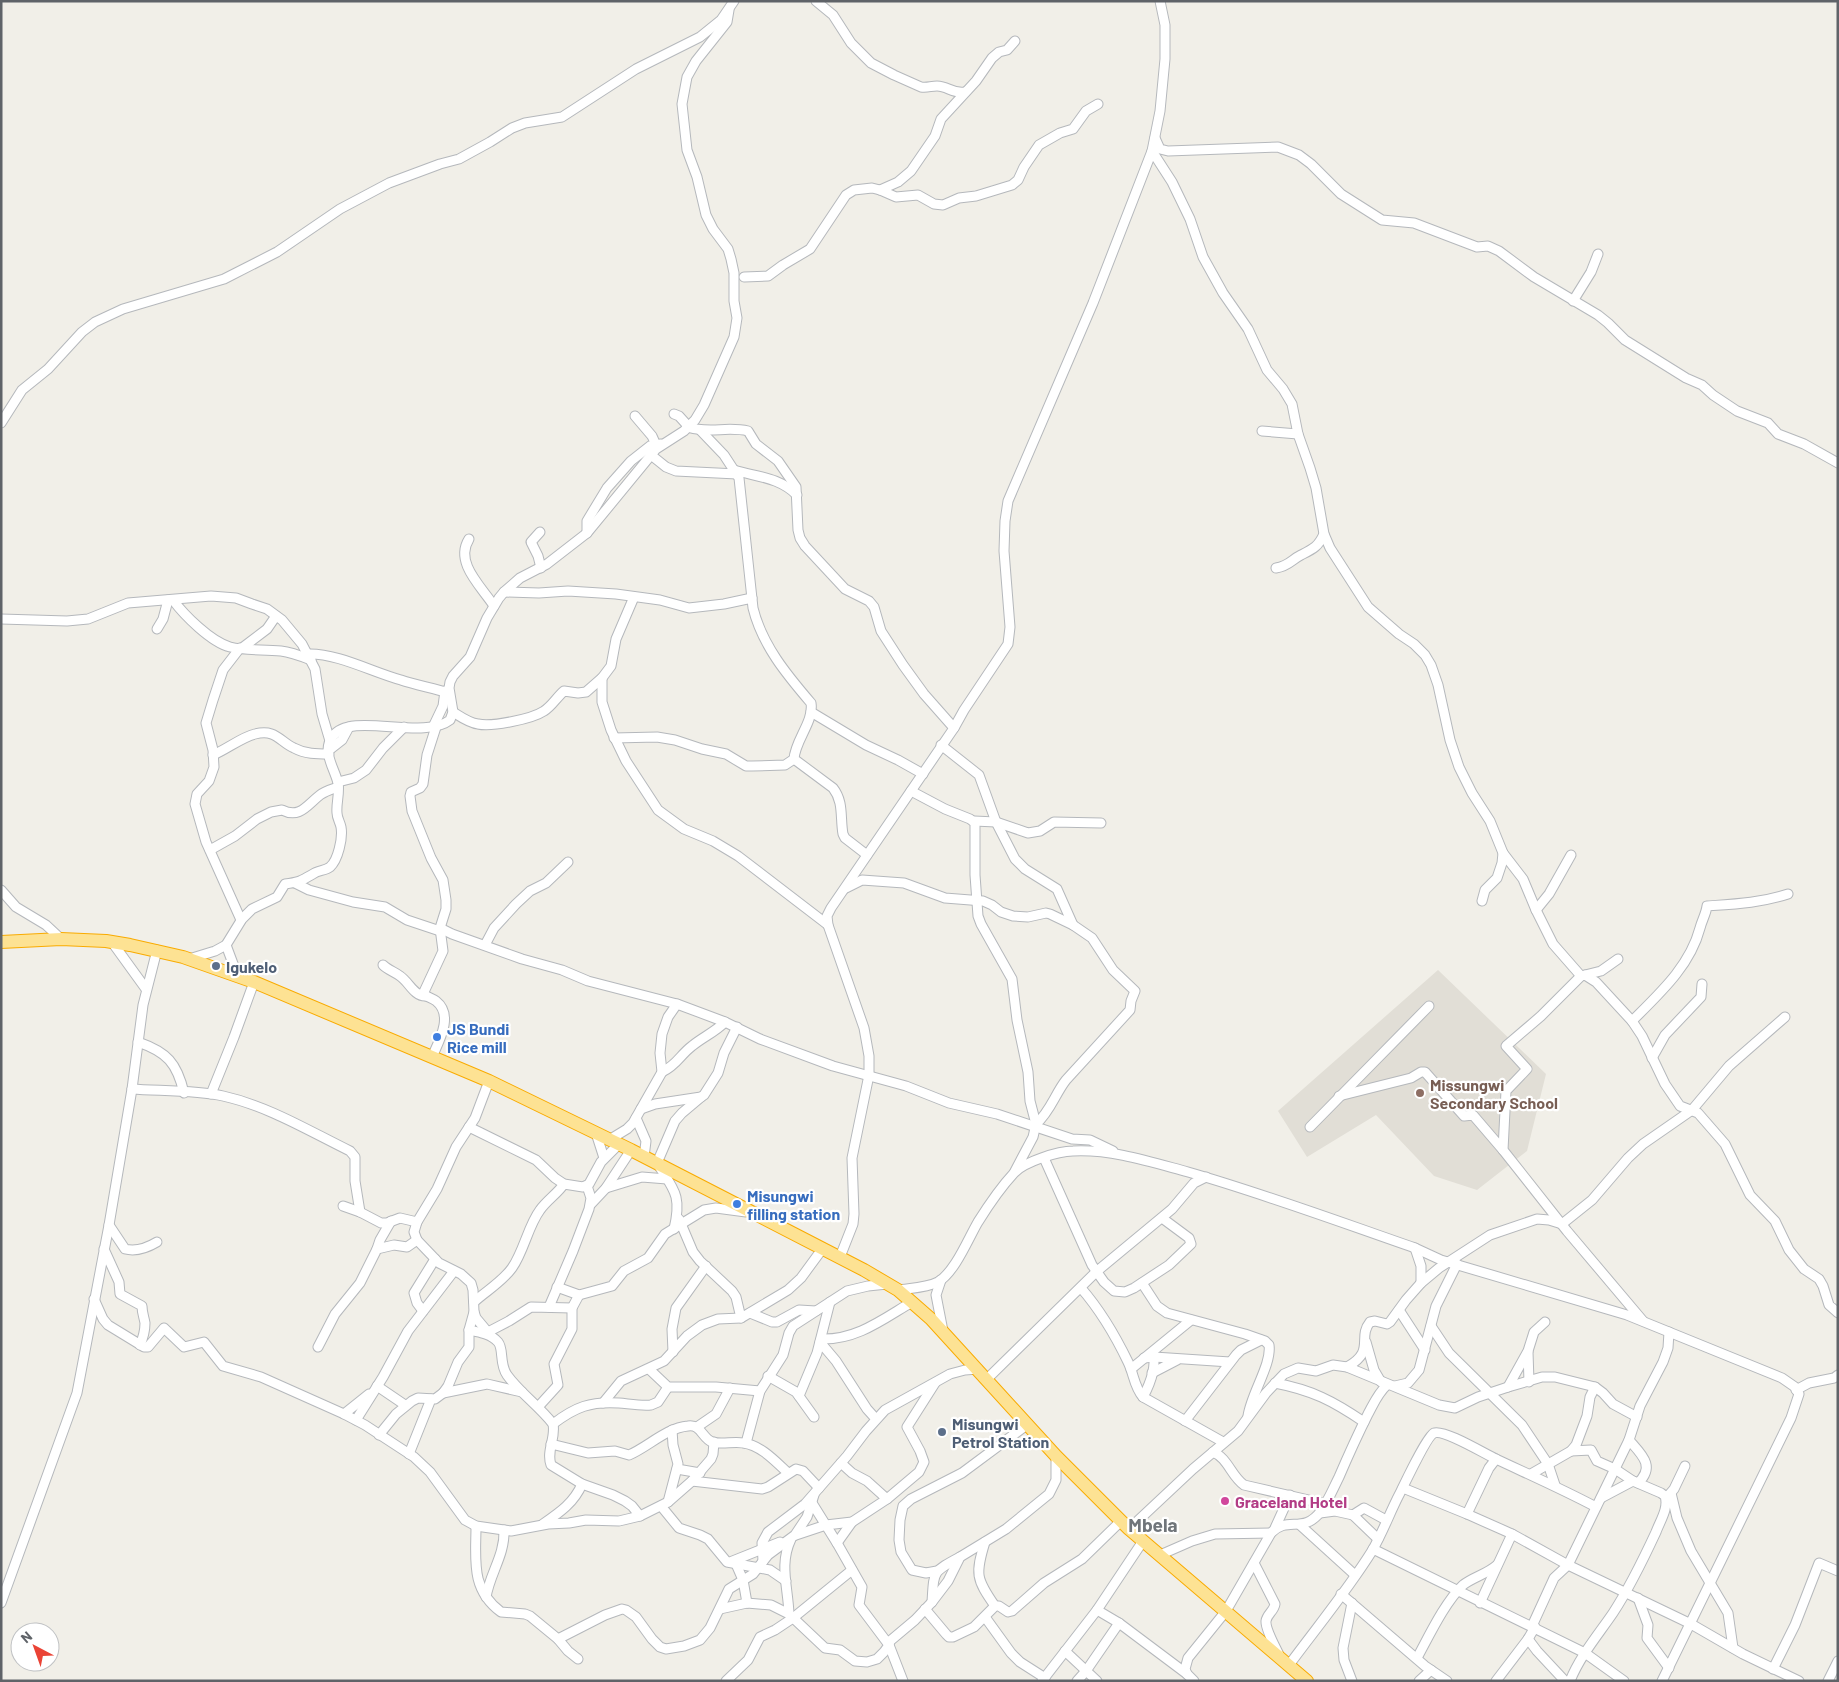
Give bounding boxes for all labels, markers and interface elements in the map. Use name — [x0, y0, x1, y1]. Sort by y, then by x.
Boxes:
place label: Igukelo — [226, 957, 277, 976]
marker: Igukelo — [210, 960, 222, 972]
place label: JS Bundi Rice mill — [447, 1019, 509, 1056]
marker: JS Bundi Rice mill — [431, 1031, 443, 1043]
place label: Missungwi Secondary School — [1430, 1075, 1558, 1112]
marker: Missungwi Secondary School — [1414, 1087, 1426, 1099]
place label: Misungwi filling station — [747, 1186, 840, 1223]
marker: Misungwi filling station — [731, 1198, 743, 1210]
place label: Misungwi Petrol Station — [952, 1414, 1049, 1451]
marker: Misungwi Petrol Station — [936, 1426, 948, 1438]
place label: Graceland Hotel — [1235, 1492, 1347, 1511]
marker: Graceland Hotel — [1219, 1495, 1231, 1507]
district label: Mbela — [1128, 1513, 1178, 1536]
north arrow — [10, 1622, 60, 1672]
text: N — [17, 1627, 35, 1646]

